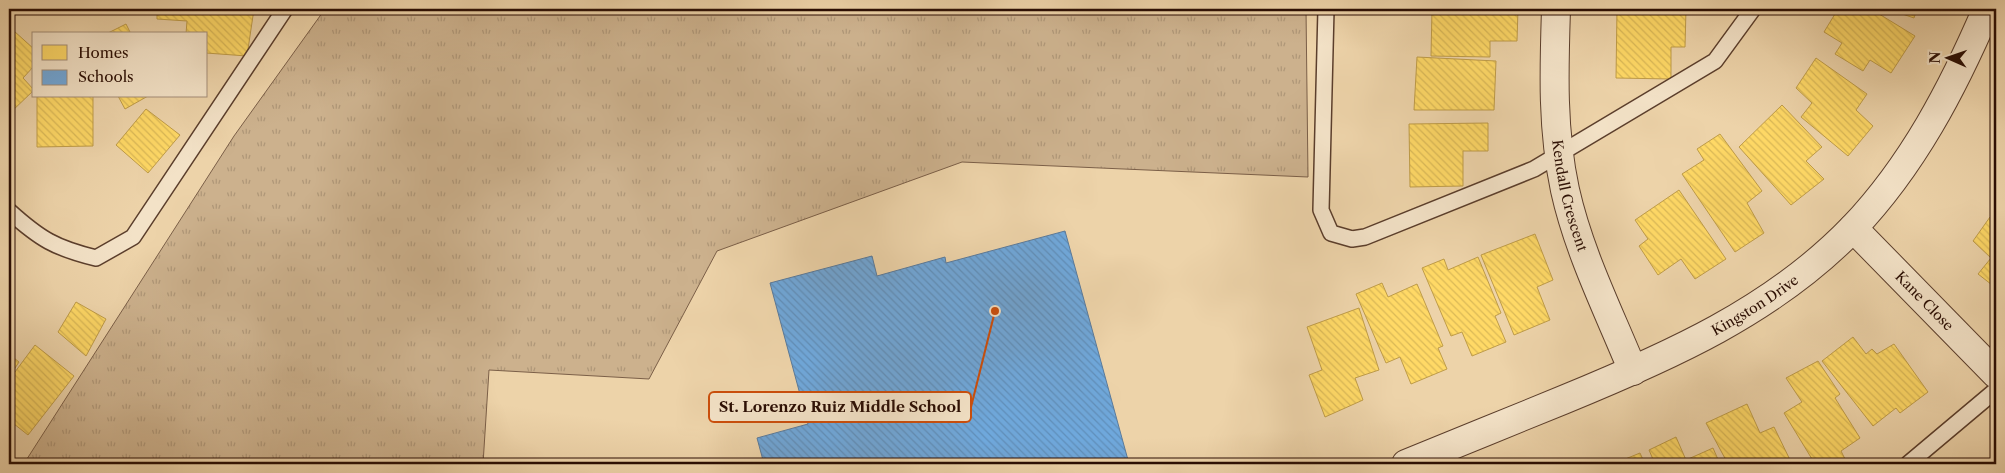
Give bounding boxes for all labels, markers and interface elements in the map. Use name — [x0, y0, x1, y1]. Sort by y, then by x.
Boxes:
legend — [32, 32, 208, 98]
north arrow — [1922, 32, 1972, 82]
text: Homes — [78, 43, 129, 62]
text: N — [1926, 51, 1944, 64]
text: Schools — [78, 67, 134, 86]
street label: Kendall Crescent — [1548, 139, 1592, 254]
street label: Kane Close — [1891, 267, 1958, 334]
street label: Kingston Drive — [1708, 271, 1802, 340]
callout: St. Lorenzo Ruiz Middle School — [709, 392, 971, 422]
text: St. Lorenzo Ruiz Middle School — [719, 397, 961, 416]

